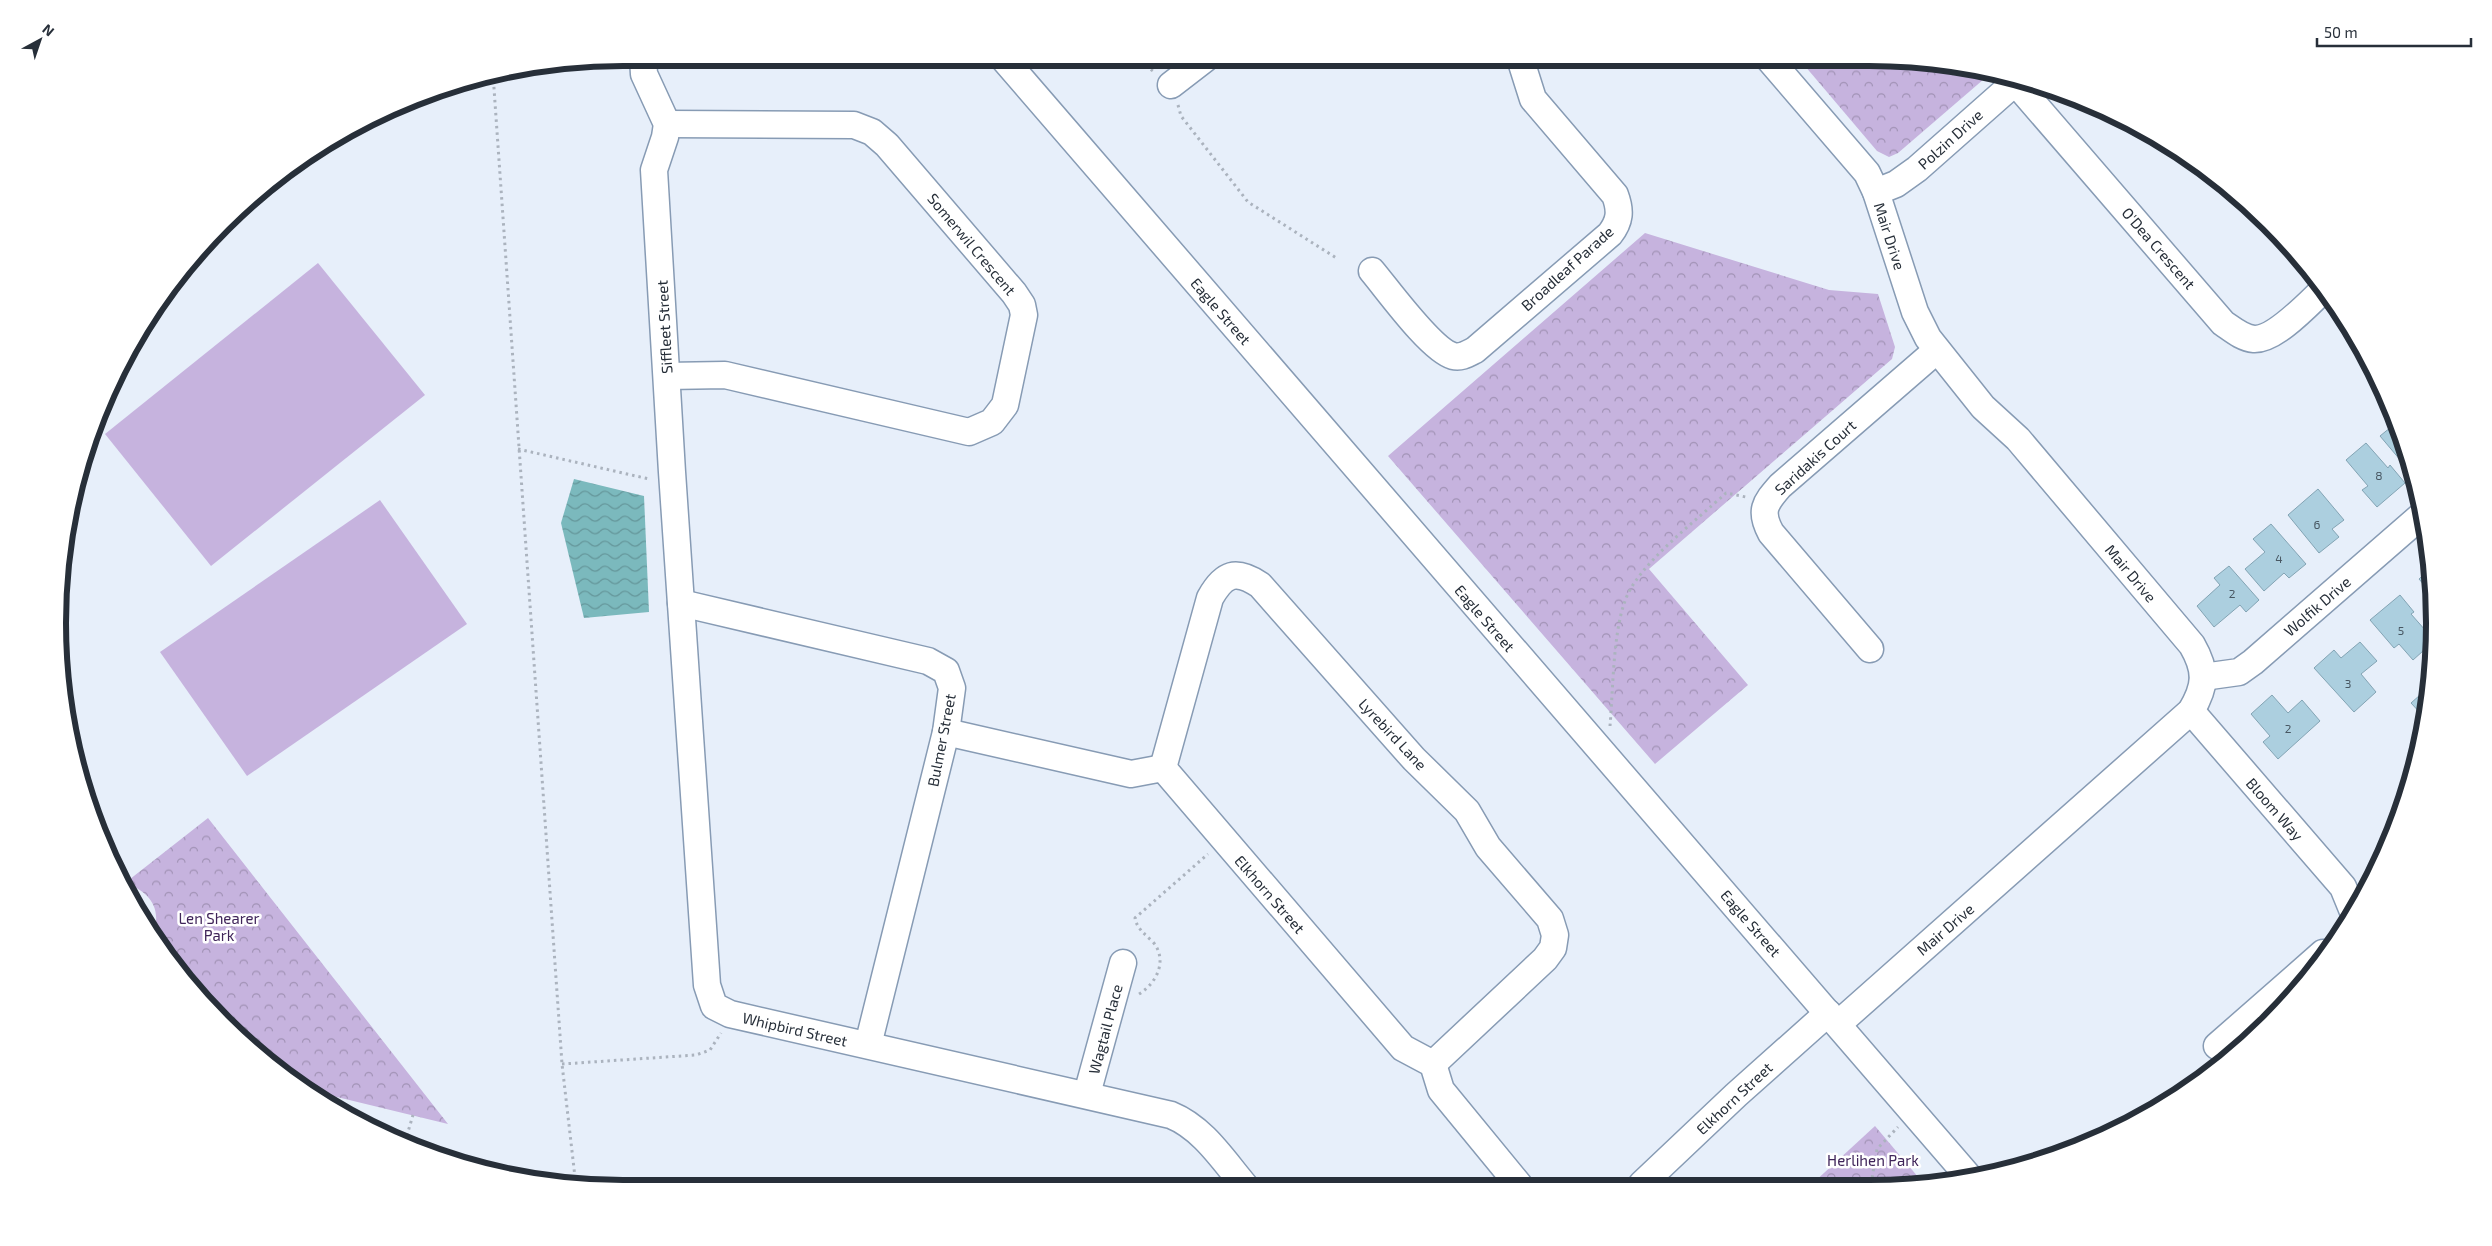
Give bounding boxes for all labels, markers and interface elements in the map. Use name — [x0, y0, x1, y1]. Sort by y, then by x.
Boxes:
north arrow — [15, 15, 65, 65]
scale bar — [2317, 15, 2471, 47]
text: N — [39, 20, 58, 39]
text: 50 m — [2324, 23, 2358, 41]
street label: Polzin Drive — [1914, 105, 1986, 173]
street label: Somerwil Crescent — [924, 189, 1020, 299]
street label: Mair Drive — [1871, 200, 1909, 272]
street label: O'Dea Crescent — [2119, 203, 2200, 293]
street label: Broadleaf Parade — [1517, 222, 1617, 314]
street label: Eagle Street — [1187, 274, 1255, 348]
street label: Siffleet Street — [653, 279, 675, 374]
street label: Saridakis Court — [1771, 416, 1859, 498]
house number: 8 — [2375, 468, 2383, 482]
house number: 6 — [2314, 517, 2321, 531]
street label: Mair Drive — [2102, 540, 2160, 606]
house number: 4 — [2275, 551, 2283, 565]
street label: Wolfik Drive — [2280, 572, 2354, 640]
street label: Eagle Street — [1451, 581, 1519, 655]
house number: 2 — [2229, 586, 2236, 600]
house number: 5 — [2398, 623, 2404, 637]
house number: 3 — [2345, 676, 2351, 690]
street label: Bulmer Street — [923, 692, 959, 788]
street label: Lyrebird Lane — [1355, 694, 1431, 774]
house number: 2 — [2285, 721, 2292, 735]
street label: Bloom Way — [2243, 774, 2307, 844]
street label: Elkhorn Street — [1231, 851, 1309, 937]
street label: Eagle Street — [1717, 886, 1785, 960]
street label: Mair Drive — [1913, 899, 1977, 959]
park label: Len Shearer Park — [178, 909, 260, 944]
street label: Wagtail Place — [1084, 982, 1126, 1076]
street label: Whipbird Street — [741, 1008, 849, 1050]
street label: Elkhorn Street — [1692, 1058, 1776, 1138]
park label: Herlihen Park — [1827, 1151, 1919, 1169]

